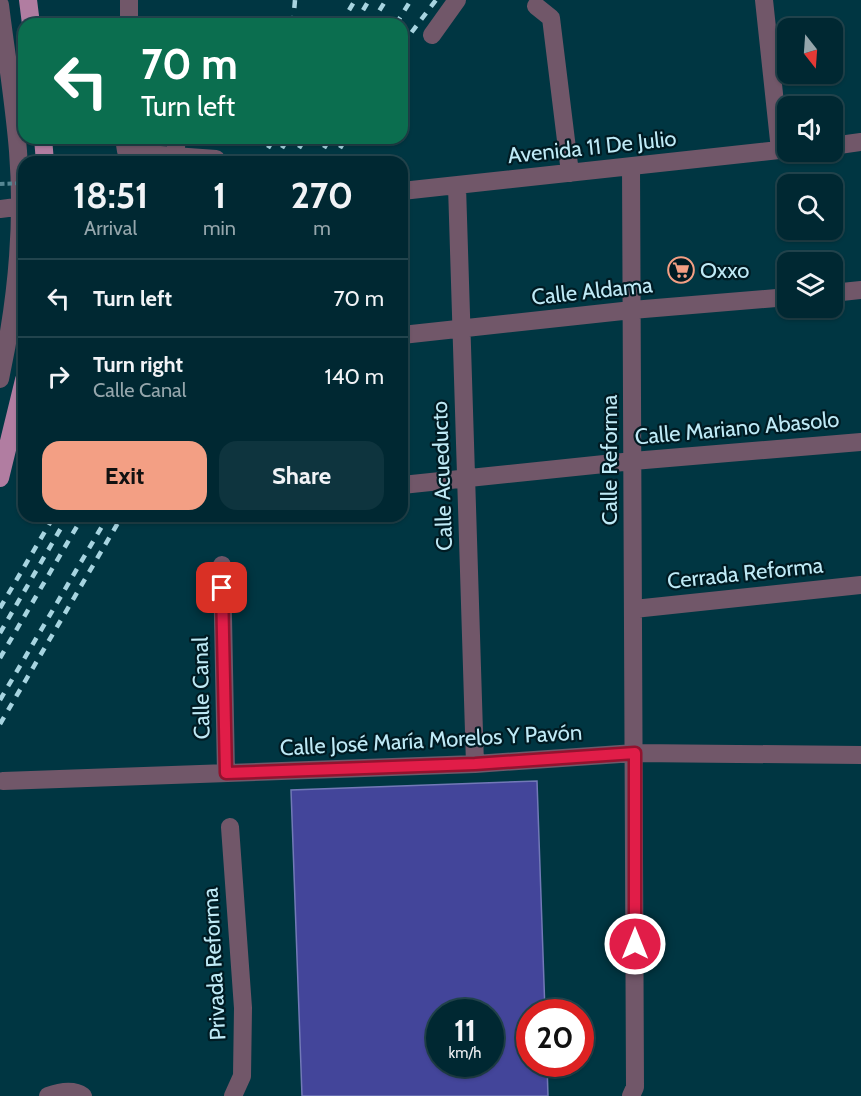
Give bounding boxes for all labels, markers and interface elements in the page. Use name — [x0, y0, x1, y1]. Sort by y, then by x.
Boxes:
north arrow — [777, 18, 843, 84]
map controls — [777, 18, 843, 318]
text: 70 m — [141, 38, 238, 90]
icon: left — [42, 42, 120, 120]
text: Turn left — [141, 90, 235, 123]
button: sound — [777, 96, 843, 162]
street label: Avenida 11 De Julio — [506, 125, 678, 169]
text: 18:51 — [73, 173, 148, 217]
text: 1 — [213, 173, 226, 217]
text: 270 — [291, 173, 353, 217]
button: search — [777, 174, 843, 240]
text: Arrival — [84, 216, 137, 240]
text: min — [203, 216, 236, 240]
text: m — [313, 216, 331, 240]
button: layers — [777, 252, 843, 318]
supermarket icon: Oxxo — [666, 255, 696, 285]
place label: Oxxo — [700, 257, 749, 284]
street label: Calle Aldama — [530, 271, 654, 311]
icon: left — [42, 282, 75, 315]
text: Turn left — [93, 285, 172, 312]
text: 70 m — [334, 285, 384, 312]
text: Turn right — [93, 351, 183, 378]
icon: right — [42, 360, 75, 393]
text: 140 m — [325, 363, 384, 390]
text: Calle Canal — [93, 378, 186, 402]
street label: Calle Reforma — [596, 394, 623, 525]
street label: Calle Acueducto — [426, 401, 458, 551]
street label: Calle Mariano Abasolo — [634, 406, 840, 450]
button: Exit — [42, 441, 207, 510]
button: Share — [219, 441, 384, 510]
street label: Cerrada Reforma — [666, 551, 825, 595]
pin — [196, 562, 247, 613]
icon: arrive — [205, 571, 238, 604]
street label: Calle Canal — [187, 636, 215, 740]
street label: Calle José María Morelos Y Pavón — [279, 719, 583, 761]
street label: Privada Reforma — [196, 886, 231, 1041]
position arrow — [603, 912, 667, 976]
speed limit sign: 20 — [516, 999, 594, 1077]
text: 11 — [454, 1012, 476, 1049]
text: km/h — [449, 1044, 481, 1062]

